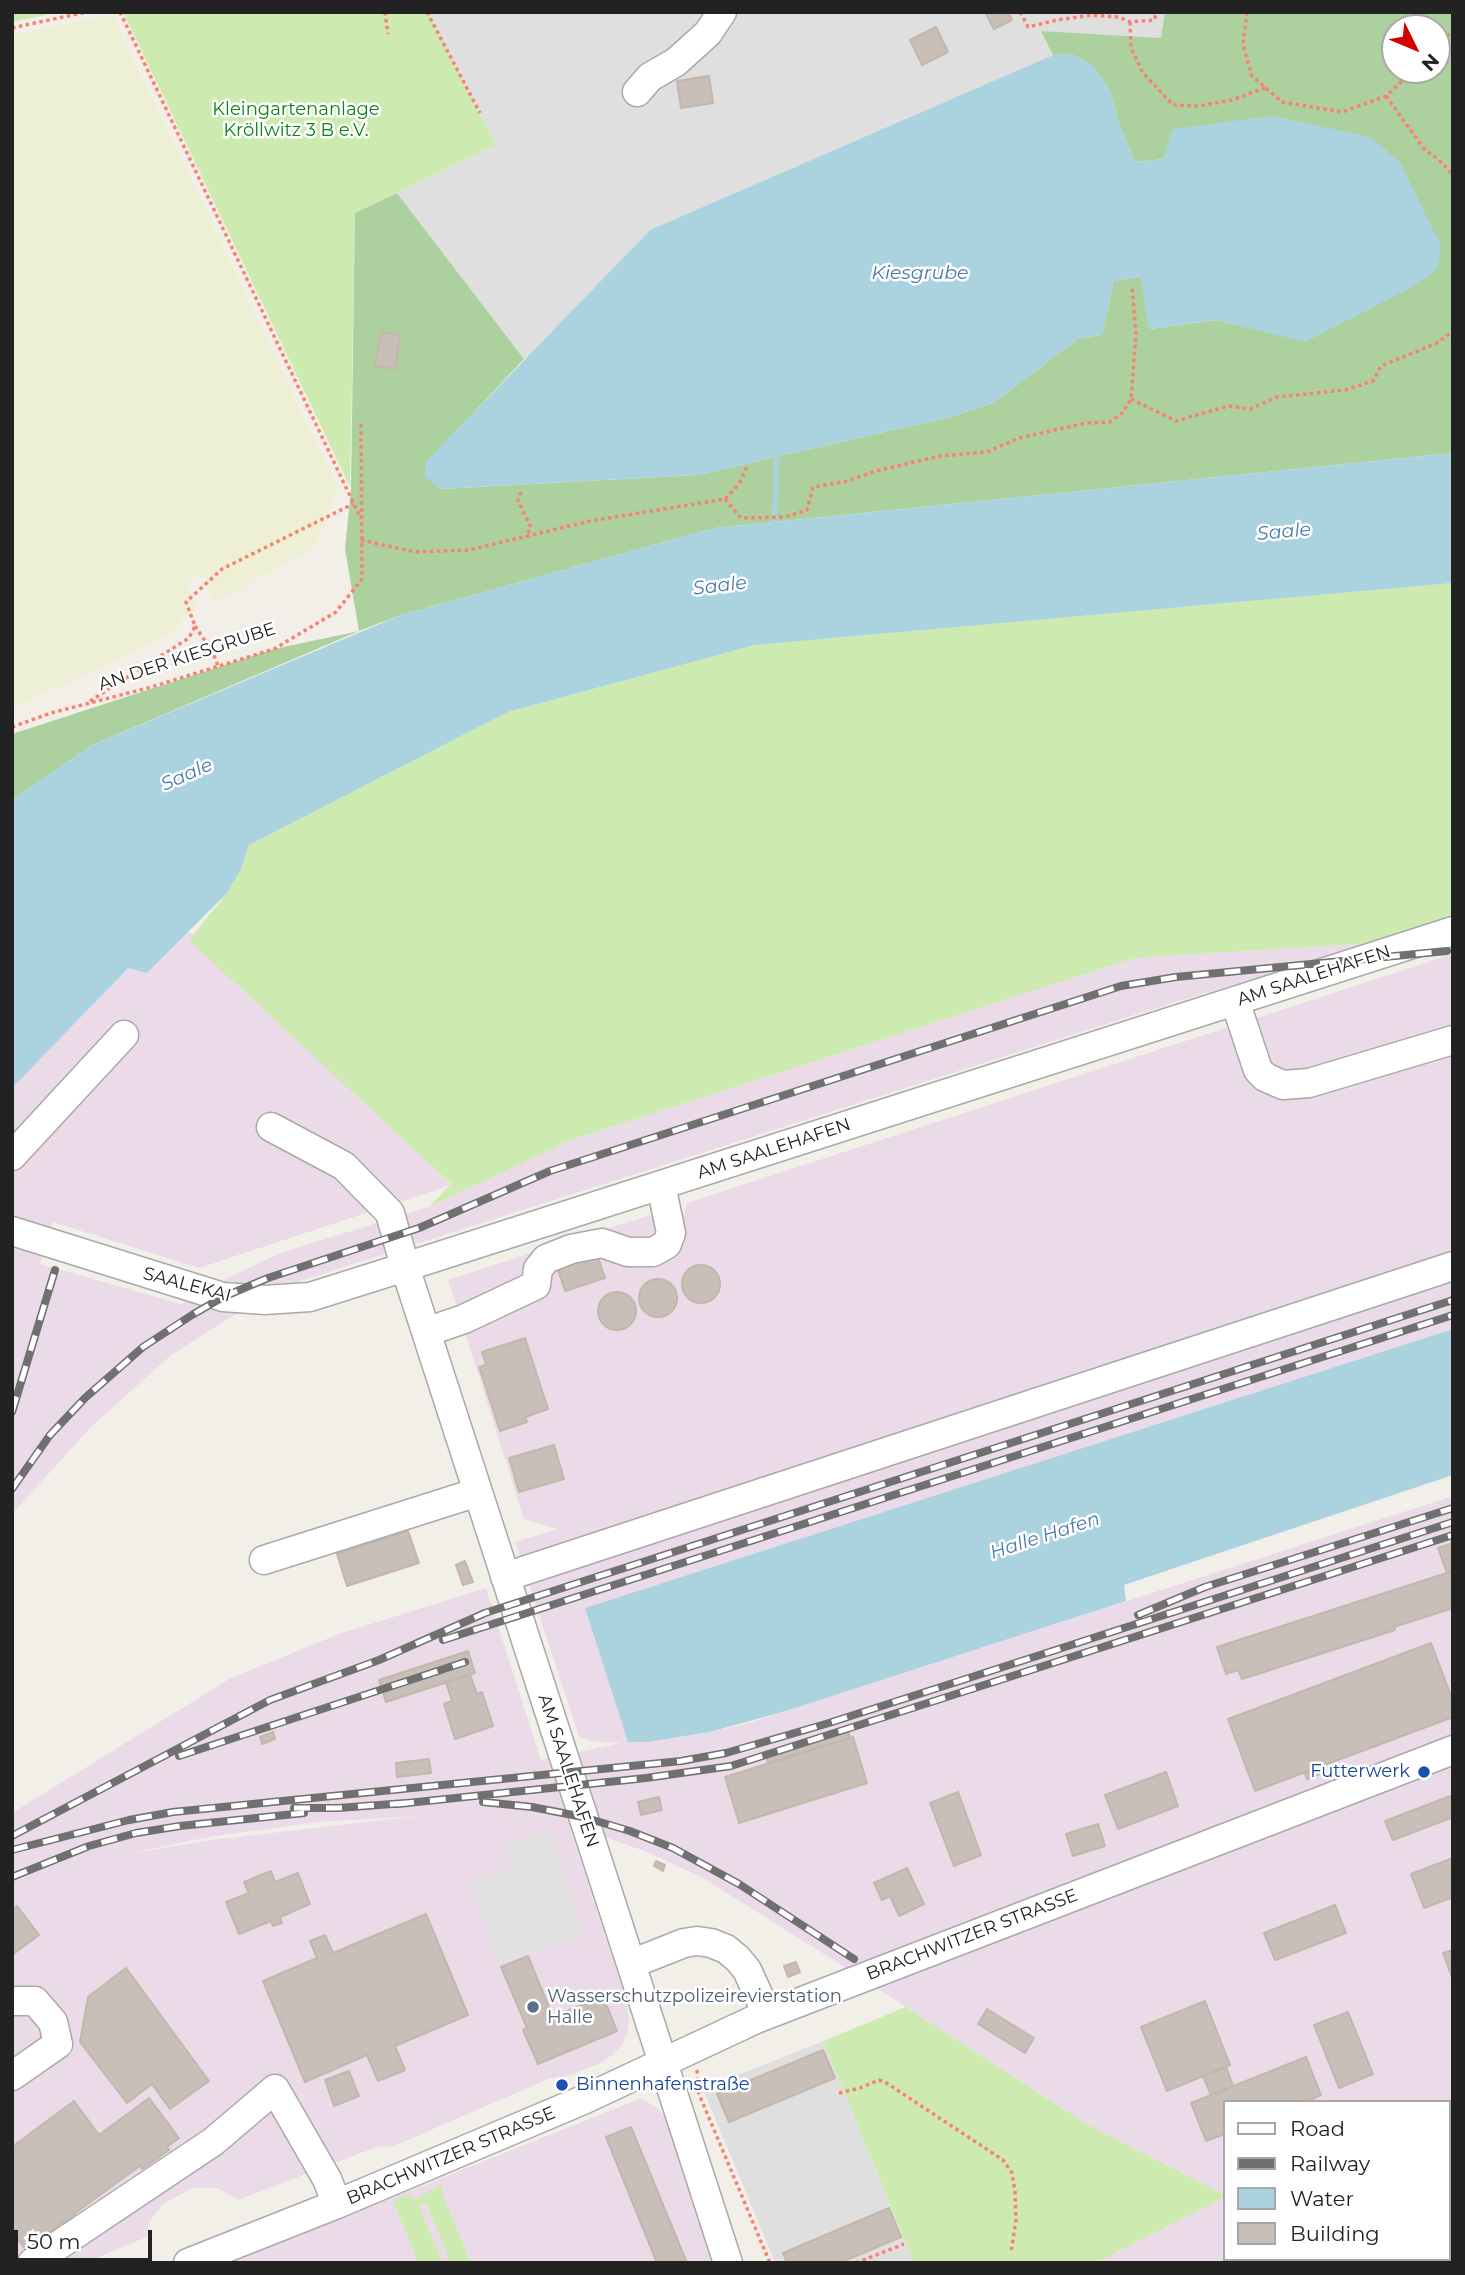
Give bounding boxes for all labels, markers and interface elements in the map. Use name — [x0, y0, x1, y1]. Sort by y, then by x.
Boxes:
north arrow — [1381, 14, 1451, 84]
text: N — [1417, 49, 1444, 76]
park label: Kleingartenanlage Kröllwitz 3 B e.V. — [212, 99, 380, 142]
water label: Kiesgrube — [871, 262, 969, 284]
water label: Saale — [1256, 518, 1312, 546]
water label: Saale — [692, 571, 748, 601]
street label: AN DER KIESGRUBE — [96, 618, 278, 696]
water label: Saale — [158, 754, 216, 796]
street label: AM SAALEHAFEN — [1235, 941, 1393, 1011]
street label: AM SAALEHAFEN — [695, 1114, 853, 1184]
street label: SAALEKAI — [141, 1263, 233, 1307]
water label: Halle Hafen — [987, 1508, 1103, 1564]
street label: AM SAALEHAFEN — [533, 1692, 603, 1850]
place label: Futterwerk — [1310, 1761, 1410, 1783]
marker: Futterwerk — [1416, 1764, 1432, 1780]
street label: BRACHWITZER STRASSE — [863, 1885, 1081, 1985]
place label: Wasserschutzpolizeirevierstation Halle — [547, 1986, 842, 2028]
marker: Wasserschutzpolizeirevierstation Halle — [525, 1999, 541, 2015]
place label: Binnenhafenstraße — [576, 2074, 750, 2096]
marker: Binnenhafenstraße — [554, 2077, 570, 2093]
legend — [1224, 2100, 1451, 2261]
street label: BRACHWITZER STRASSE — [343, 2102, 559, 2210]
text: Road — [1290, 2116, 1345, 2141]
text: Railway — [1290, 2151, 1370, 2176]
text: Water — [1290, 2186, 1354, 2211]
scale bar — [18, 2216, 156, 2260]
text: Building — [1290, 2221, 1380, 2246]
text: 50 m — [27, 2229, 81, 2254]

